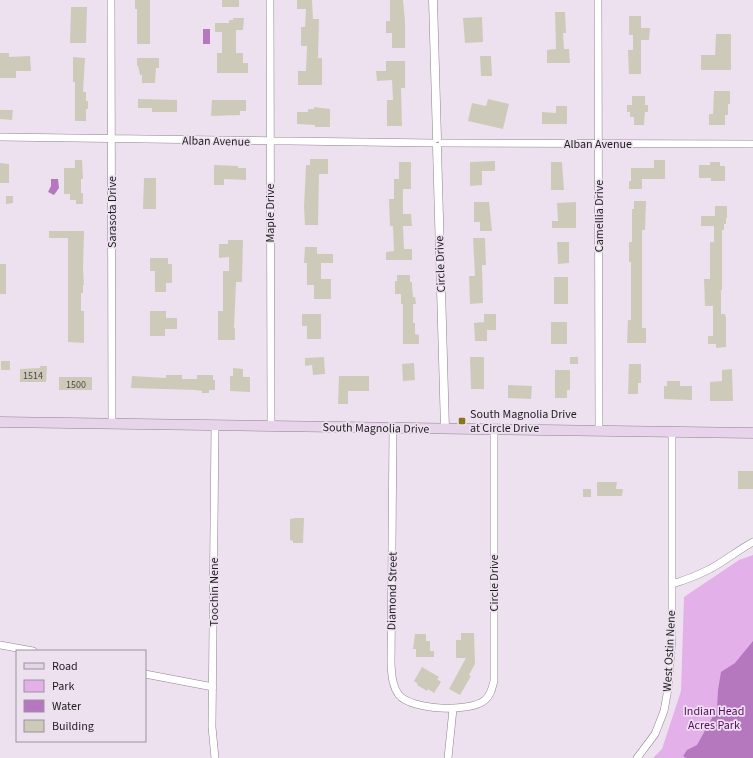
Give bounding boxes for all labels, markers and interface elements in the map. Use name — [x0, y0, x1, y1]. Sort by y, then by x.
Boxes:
street label: Alban Avenue — [182, 132, 250, 151]
street label: Alban Avenue — [564, 136, 632, 153]
street label: Sarasota Drive — [104, 176, 121, 248]
street label: Camellia Drive — [591, 180, 608, 252]
street label: Maple Drive — [262, 184, 279, 242]
street label: Circle Drive — [431, 235, 450, 293]
house number: 1514 — [23, 369, 43, 383]
house number: 1500 — [66, 378, 86, 392]
place label: South Magnolia Drive at Circle Drive — [470, 406, 577, 437]
marker: South Magnolia Drive at Circle Drive — [457, 416, 467, 426]
street label: South Magnolia Drive — [322, 419, 430, 438]
street label: Diamond Street — [383, 552, 402, 630]
street label: Circle Drive — [486, 555, 503, 611]
street label: Toochin Nene — [206, 558, 223, 626]
street label: West Ostin Nene — [659, 610, 680, 692]
legend — [16, 650, 146, 742]
text: Road — [52, 658, 78, 675]
text: Park — [52, 678, 74, 695]
text: Water — [52, 698, 82, 715]
park label: Indian Head Acres Park — [684, 703, 744, 734]
text: Building — [52, 718, 94, 735]

